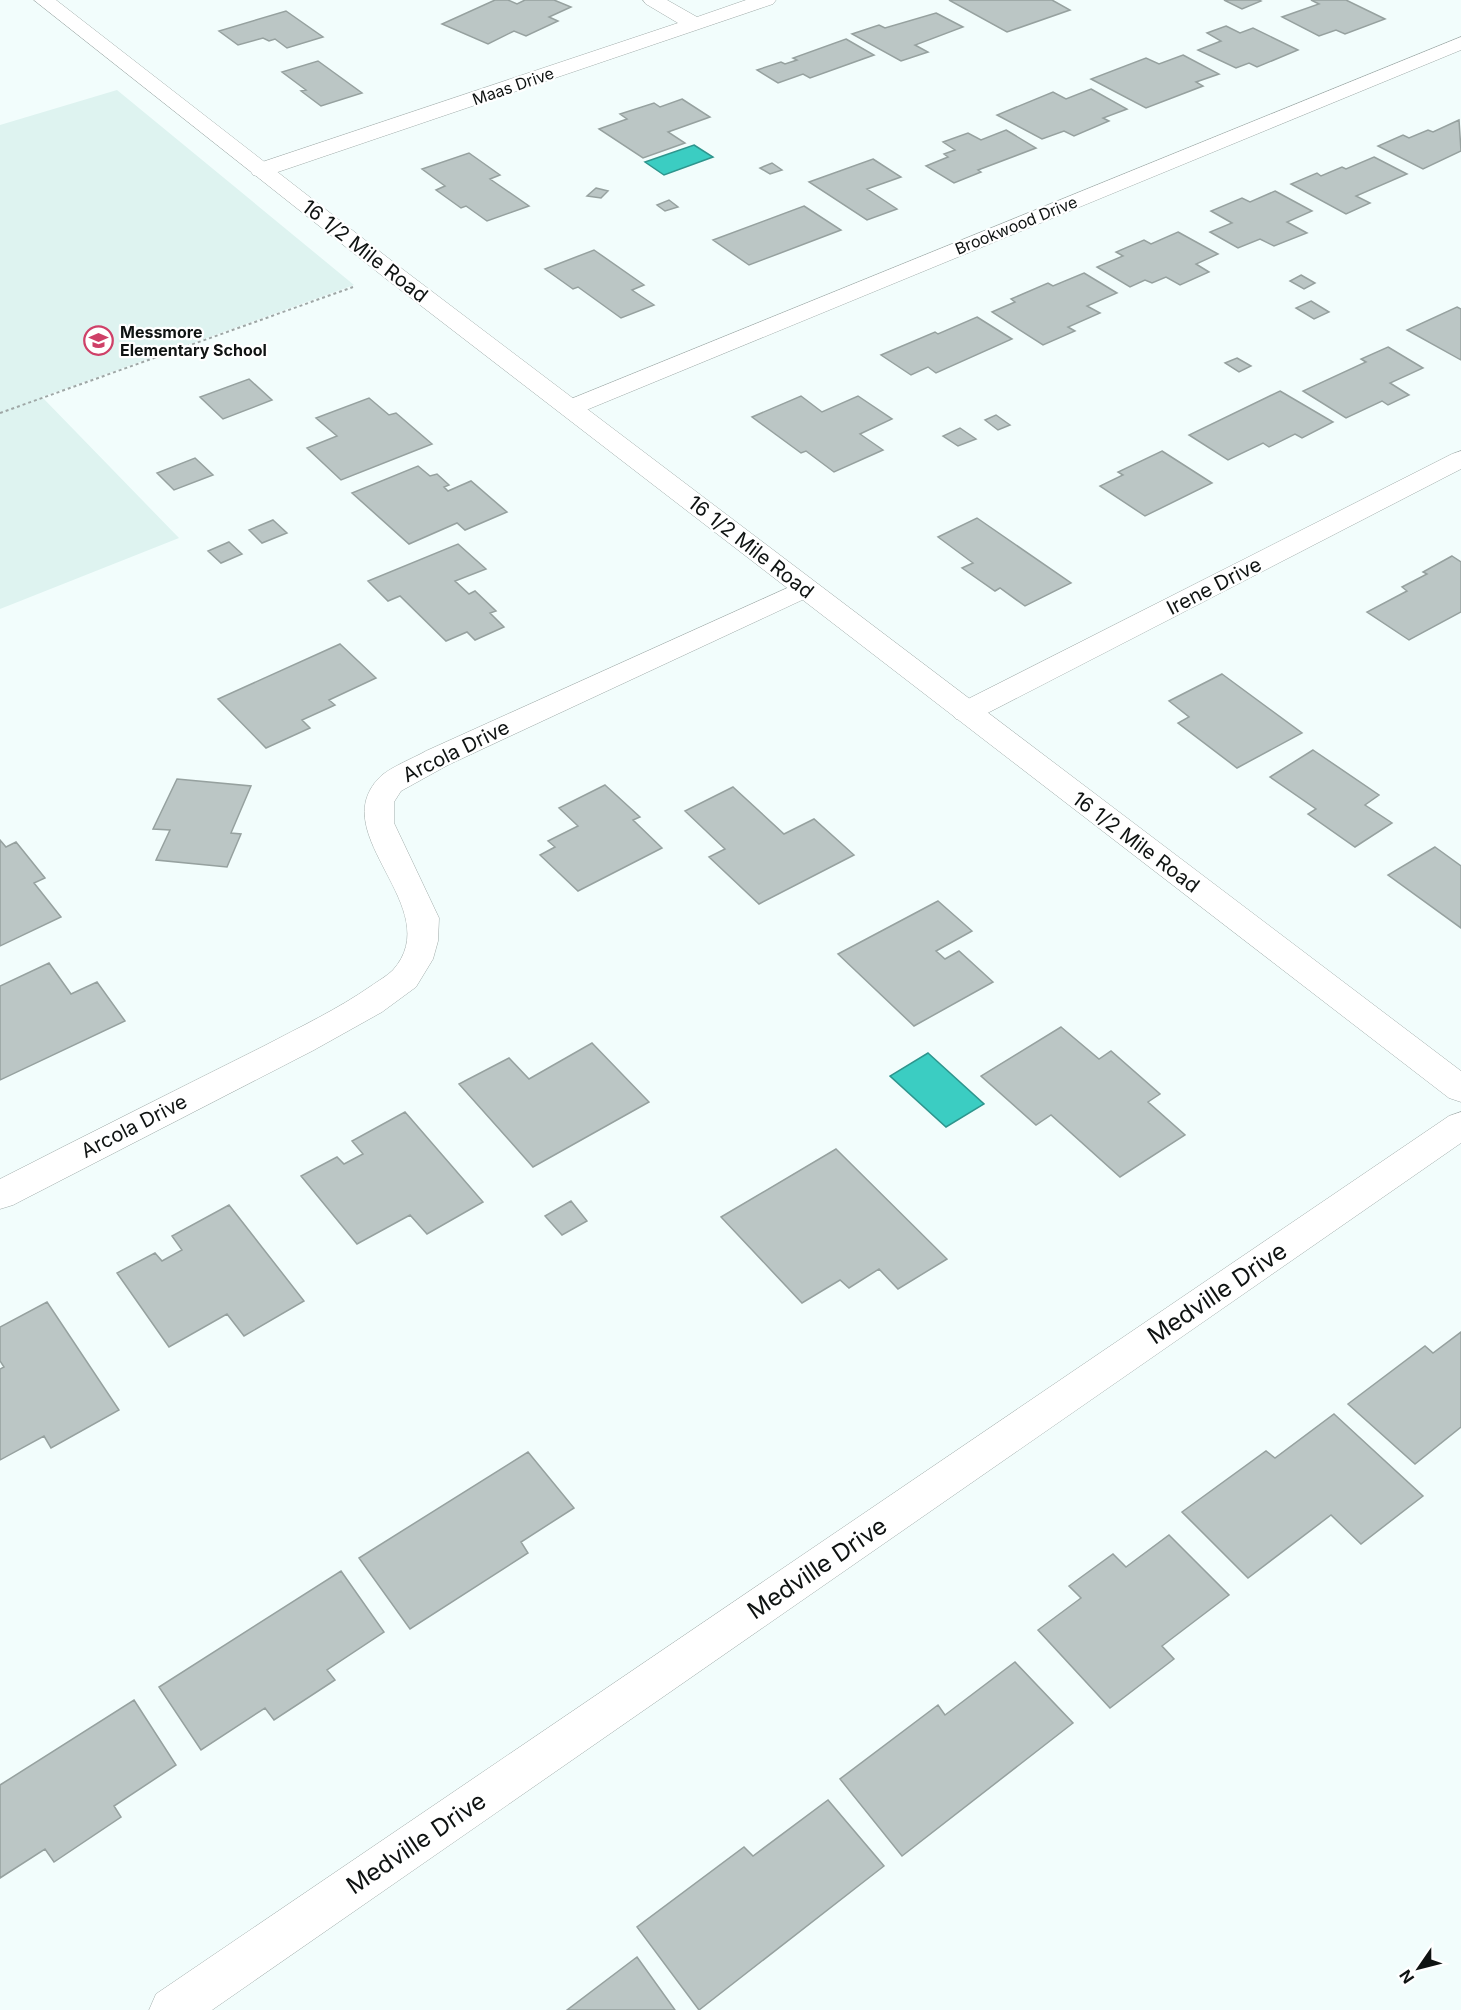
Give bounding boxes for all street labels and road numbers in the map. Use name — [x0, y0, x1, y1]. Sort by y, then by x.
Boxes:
street label: Maas Drive — [470, 63, 556, 109]
street label: Brookwood Drive — [952, 191, 1080, 259]
street label: 16 1/2 Mile Road — [297, 195, 433, 307]
street label: 16 1/2 Mile Road — [683, 491, 819, 603]
street label: Irene Drive — [1163, 552, 1265, 620]
street label: Arcola Drive — [399, 715, 513, 787]
street label: 16 1/2 Mile Road — [1068, 786, 1204, 898]
street label: Arcola Drive — [77, 1089, 191, 1163]
street label: Medville Drive — [1142, 1236, 1292, 1350]
street label: Medville Drive — [742, 1511, 892, 1625]
street label: Medville Drive — [341, 1786, 491, 1900]

